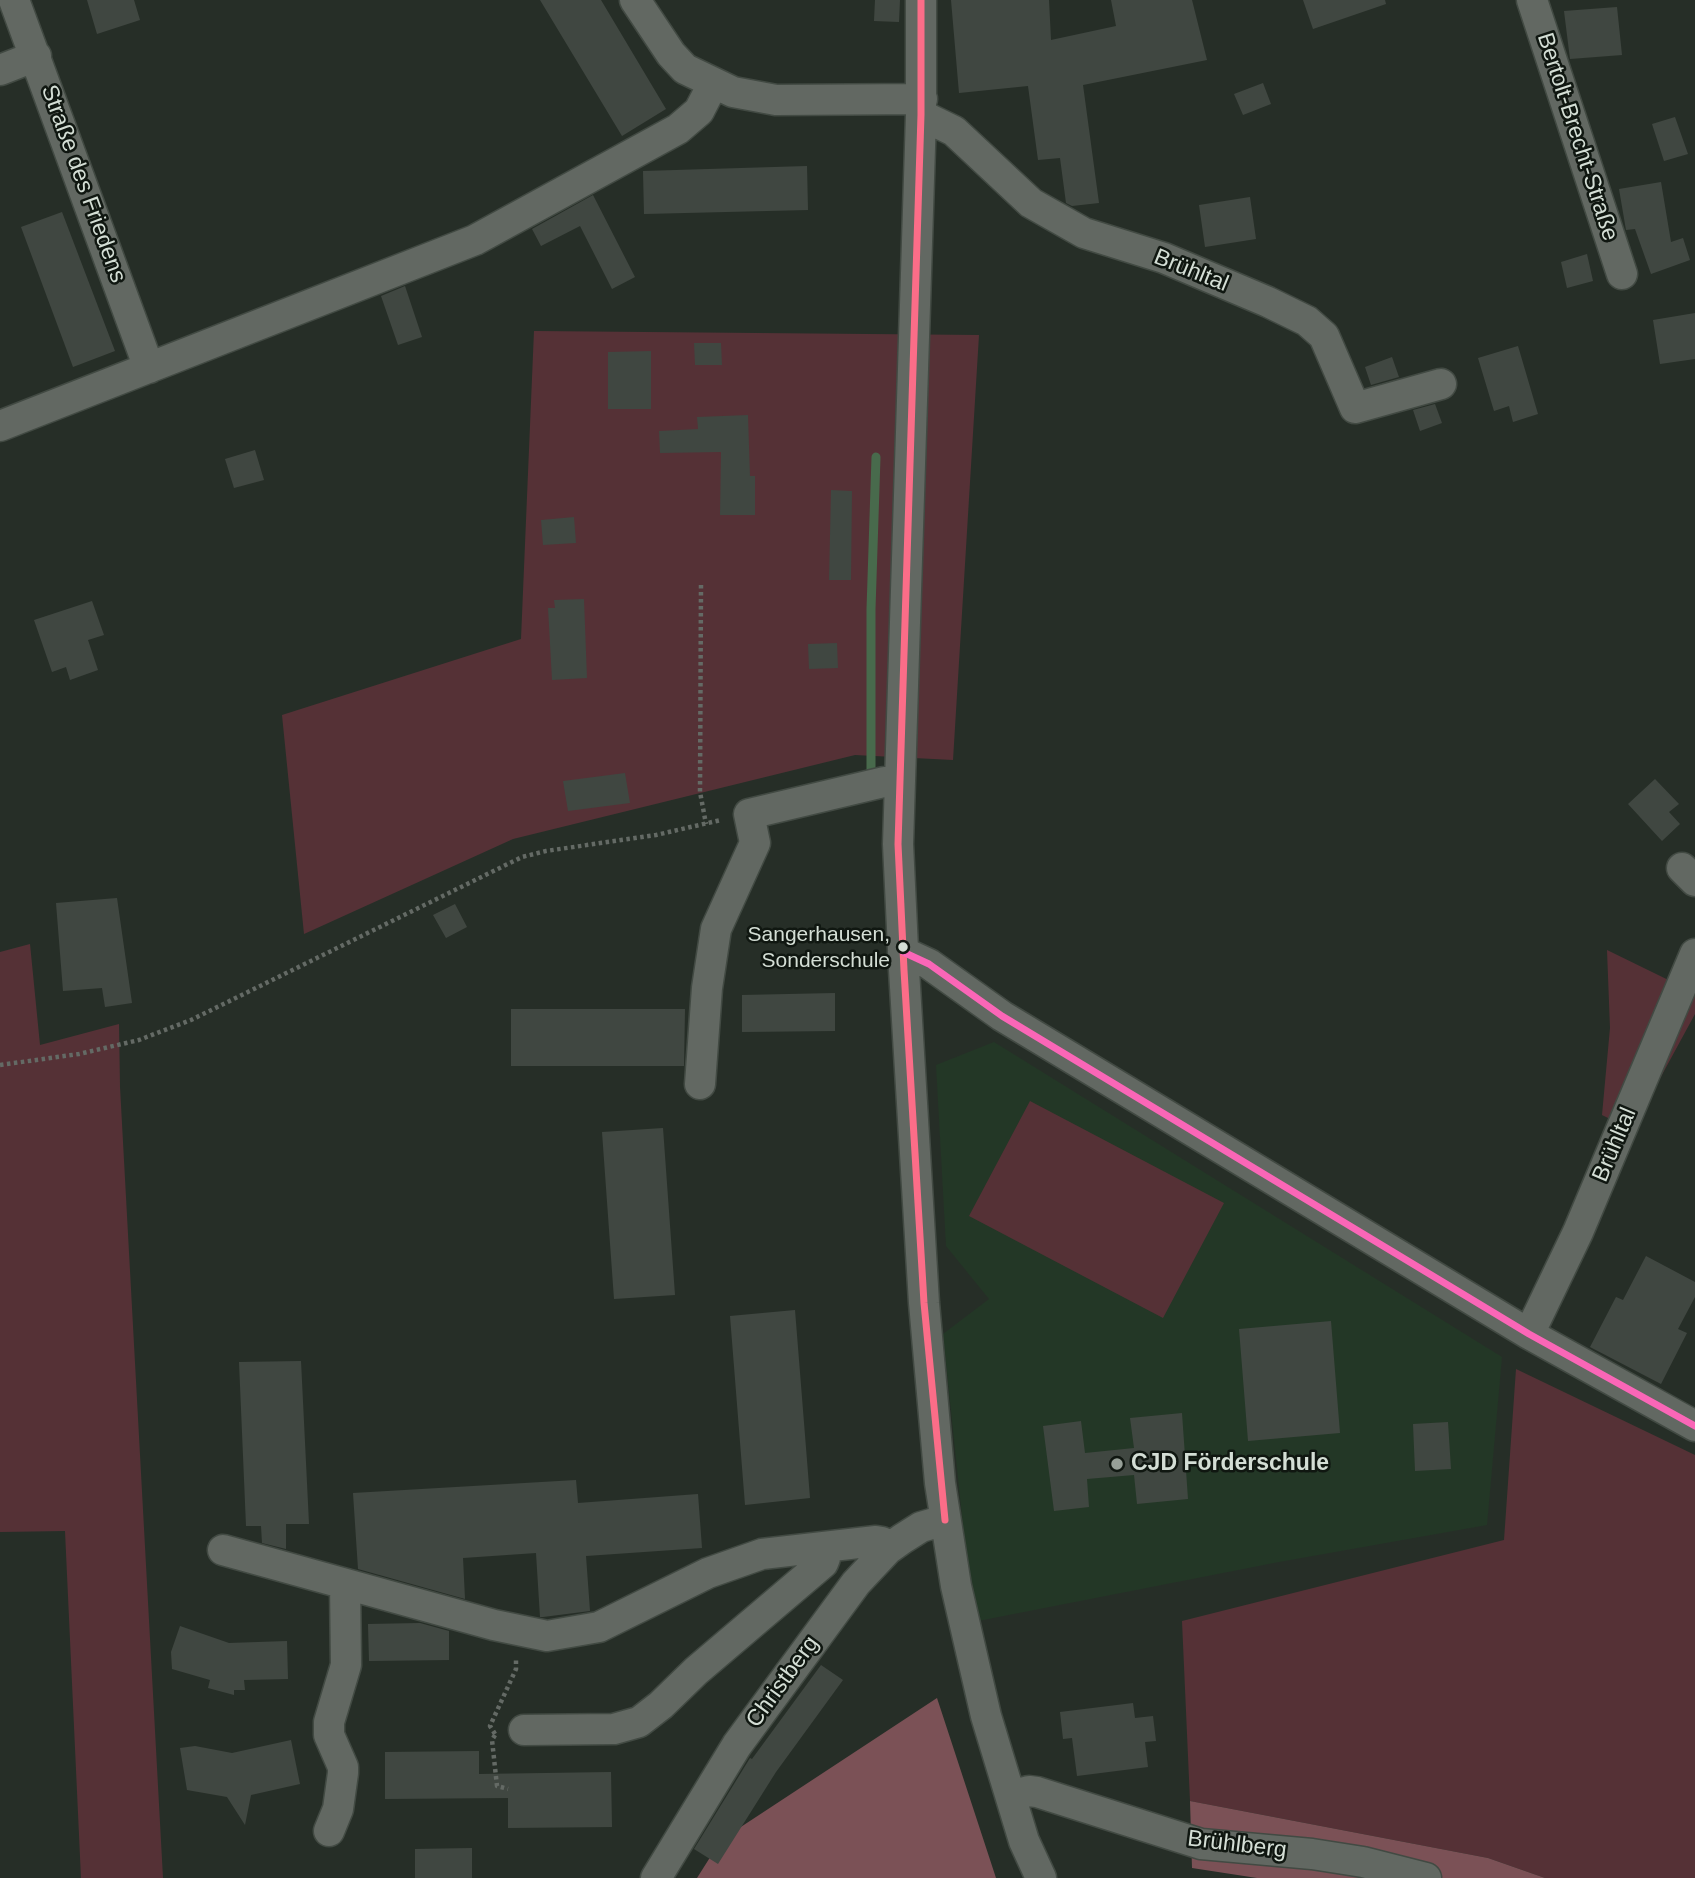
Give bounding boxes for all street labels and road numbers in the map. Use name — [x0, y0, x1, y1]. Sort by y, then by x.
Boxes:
street label: Bertolt-Brecht-Straße — [1530, 29, 1624, 245]
street label: Straße des Friedens — [34, 81, 132, 287]
street label: Brühltal — [1150, 244, 1232, 298]
street label: Brühltal — [1587, 1104, 1643, 1186]
street label: Christberg — [741, 1631, 825, 1733]
street label: Brühlberg — [1186, 1825, 1288, 1865]

